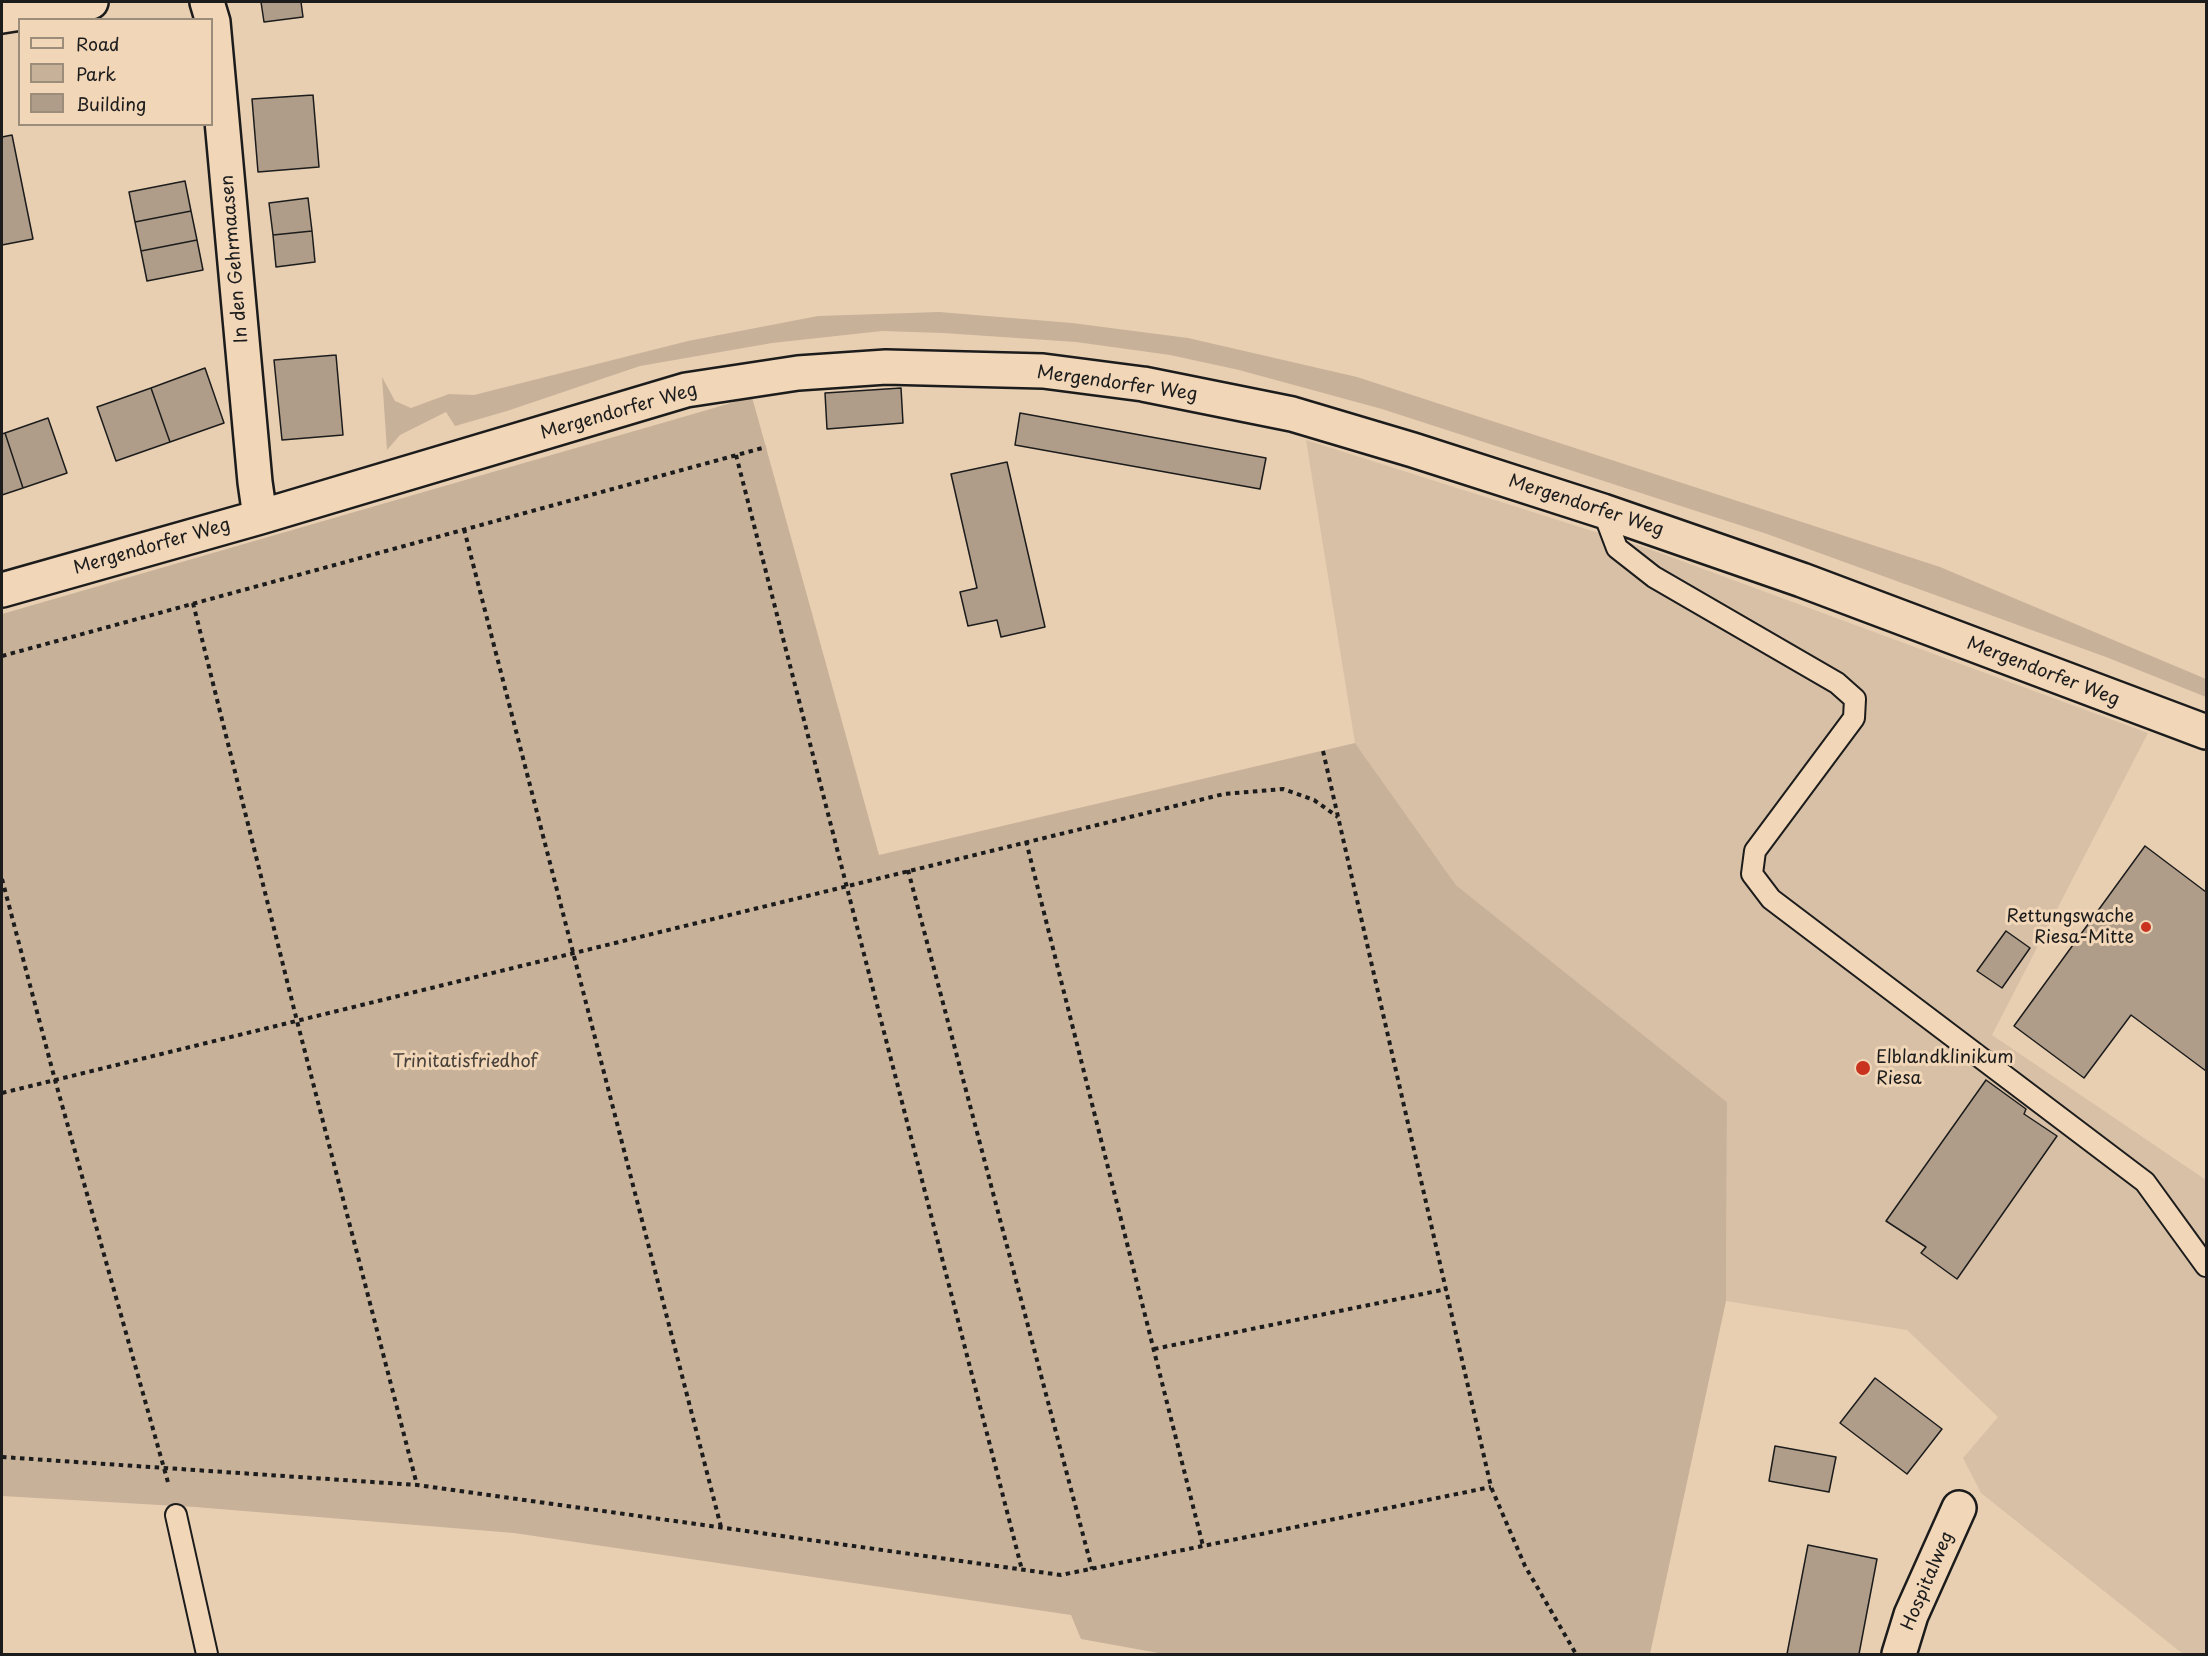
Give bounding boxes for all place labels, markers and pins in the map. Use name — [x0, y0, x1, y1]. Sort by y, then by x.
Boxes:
place label: Rettungswache Riesa-Mitte — [2006, 906, 2134, 948]
marker: Rettungswache Riesa-Mitte — [2139, 920, 2153, 934]
place label: Elblandklinikum Riesa — [1876, 1047, 2014, 1090]
marker: Elblandklinikum Riesa — [1854, 1059, 1872, 1077]

